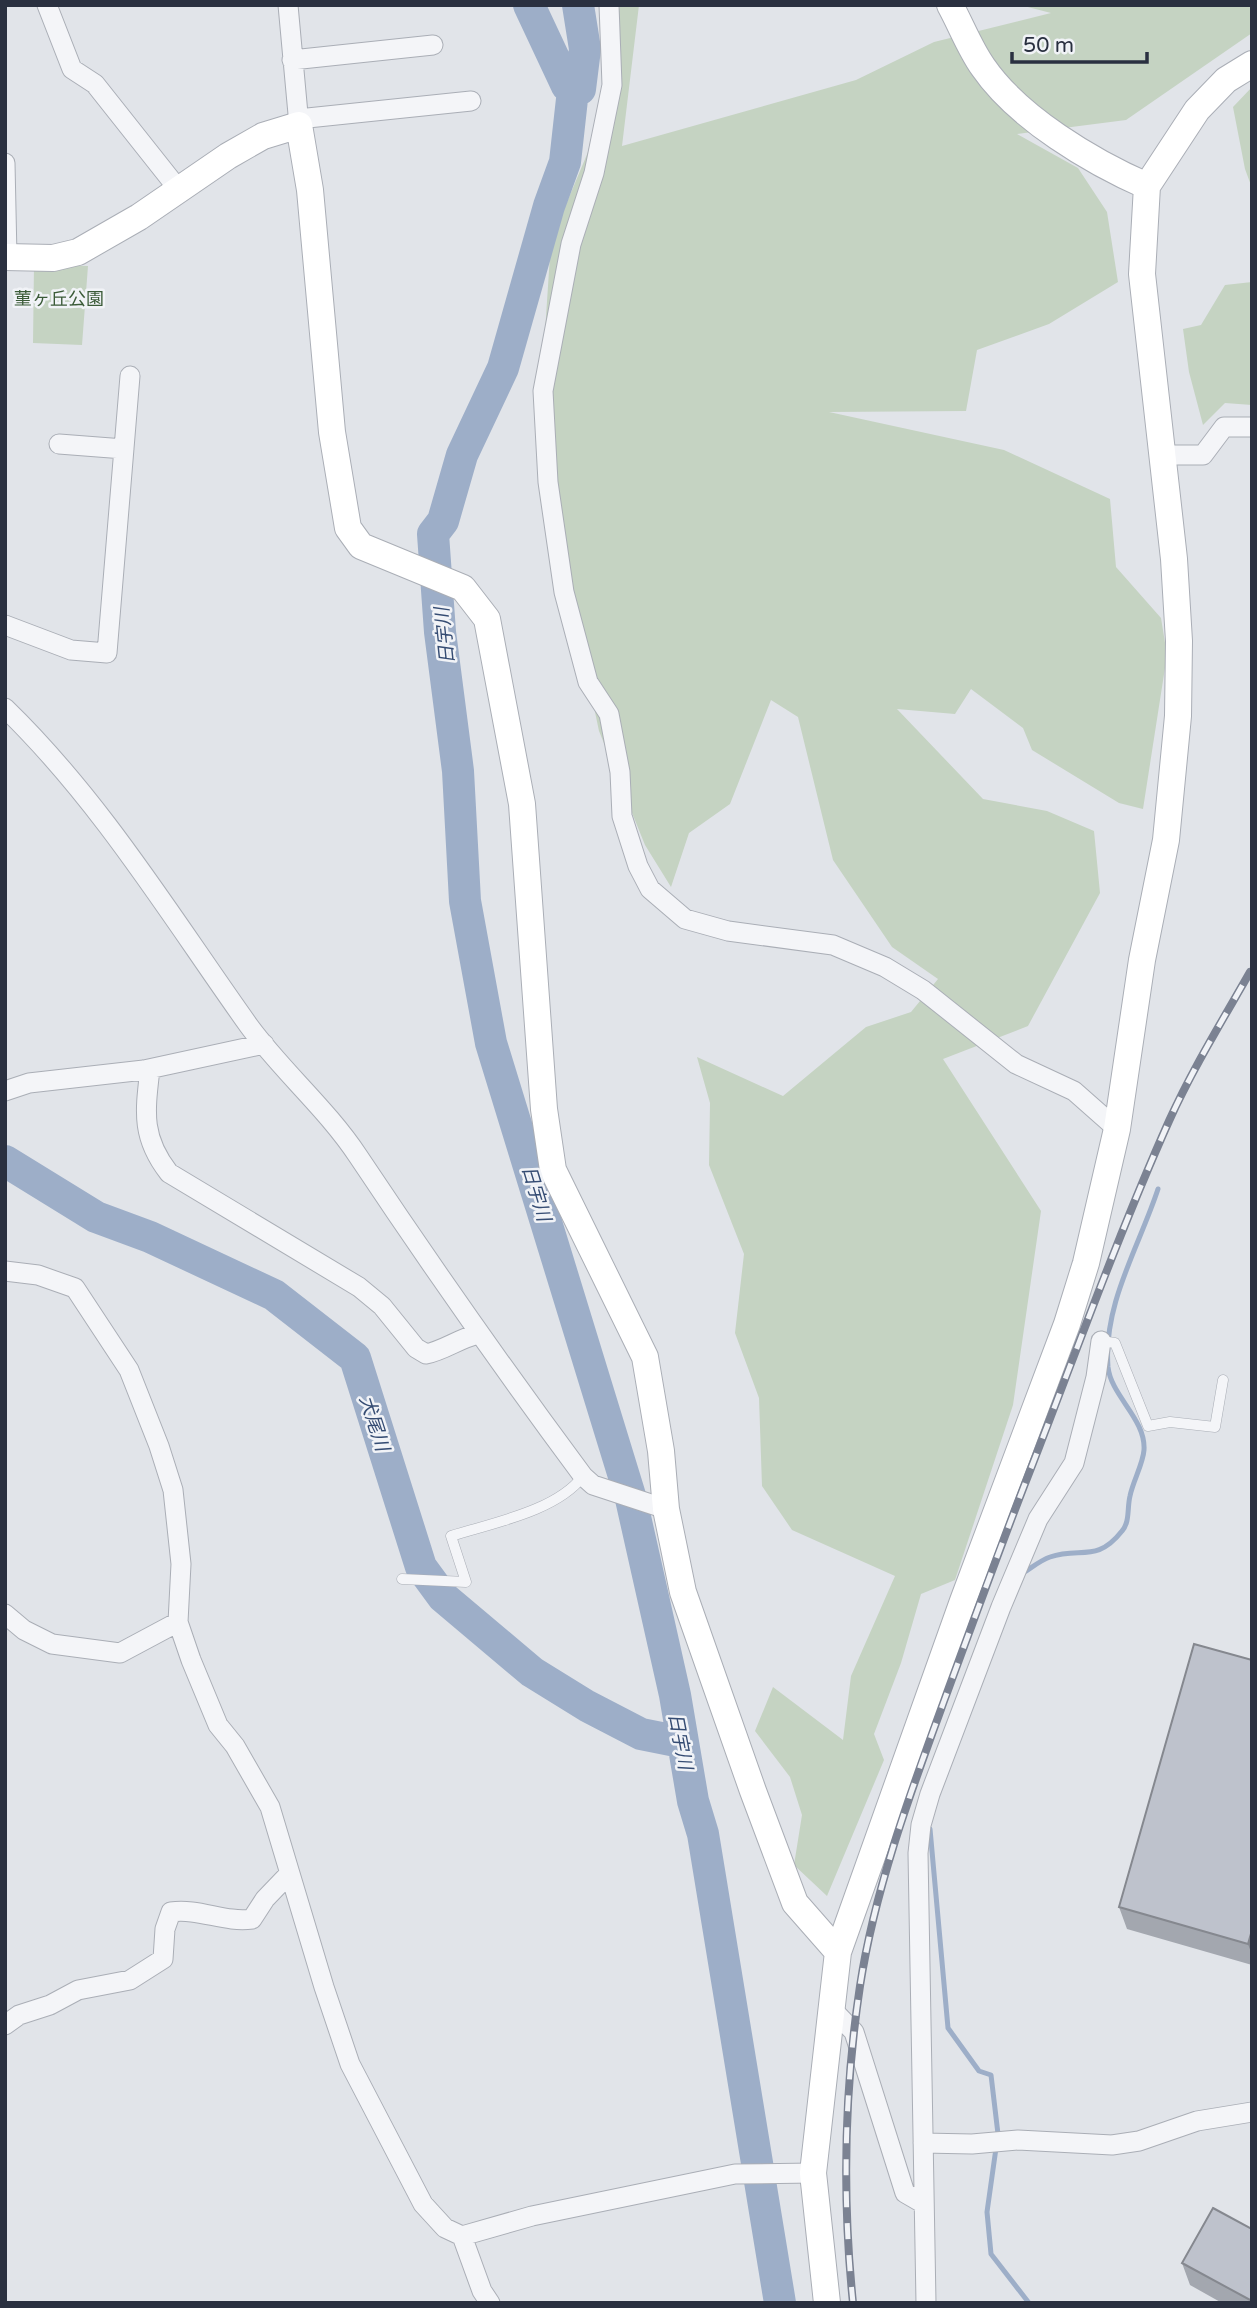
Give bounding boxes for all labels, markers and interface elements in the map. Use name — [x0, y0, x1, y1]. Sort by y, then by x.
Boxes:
scale bar — [1012, 21, 1147, 65]
text: 50 m — [1023, 33, 1074, 58]
park label: 菫ヶ丘公園 — [14, 288, 104, 310]
water label: 日宇川 — [431, 604, 459, 665]
water label: 日宇川 — [517, 1163, 555, 1226]
water label: 犬尾川 — [355, 1393, 394, 1456]
water label: 日宇川 — [664, 1711, 697, 1773]

